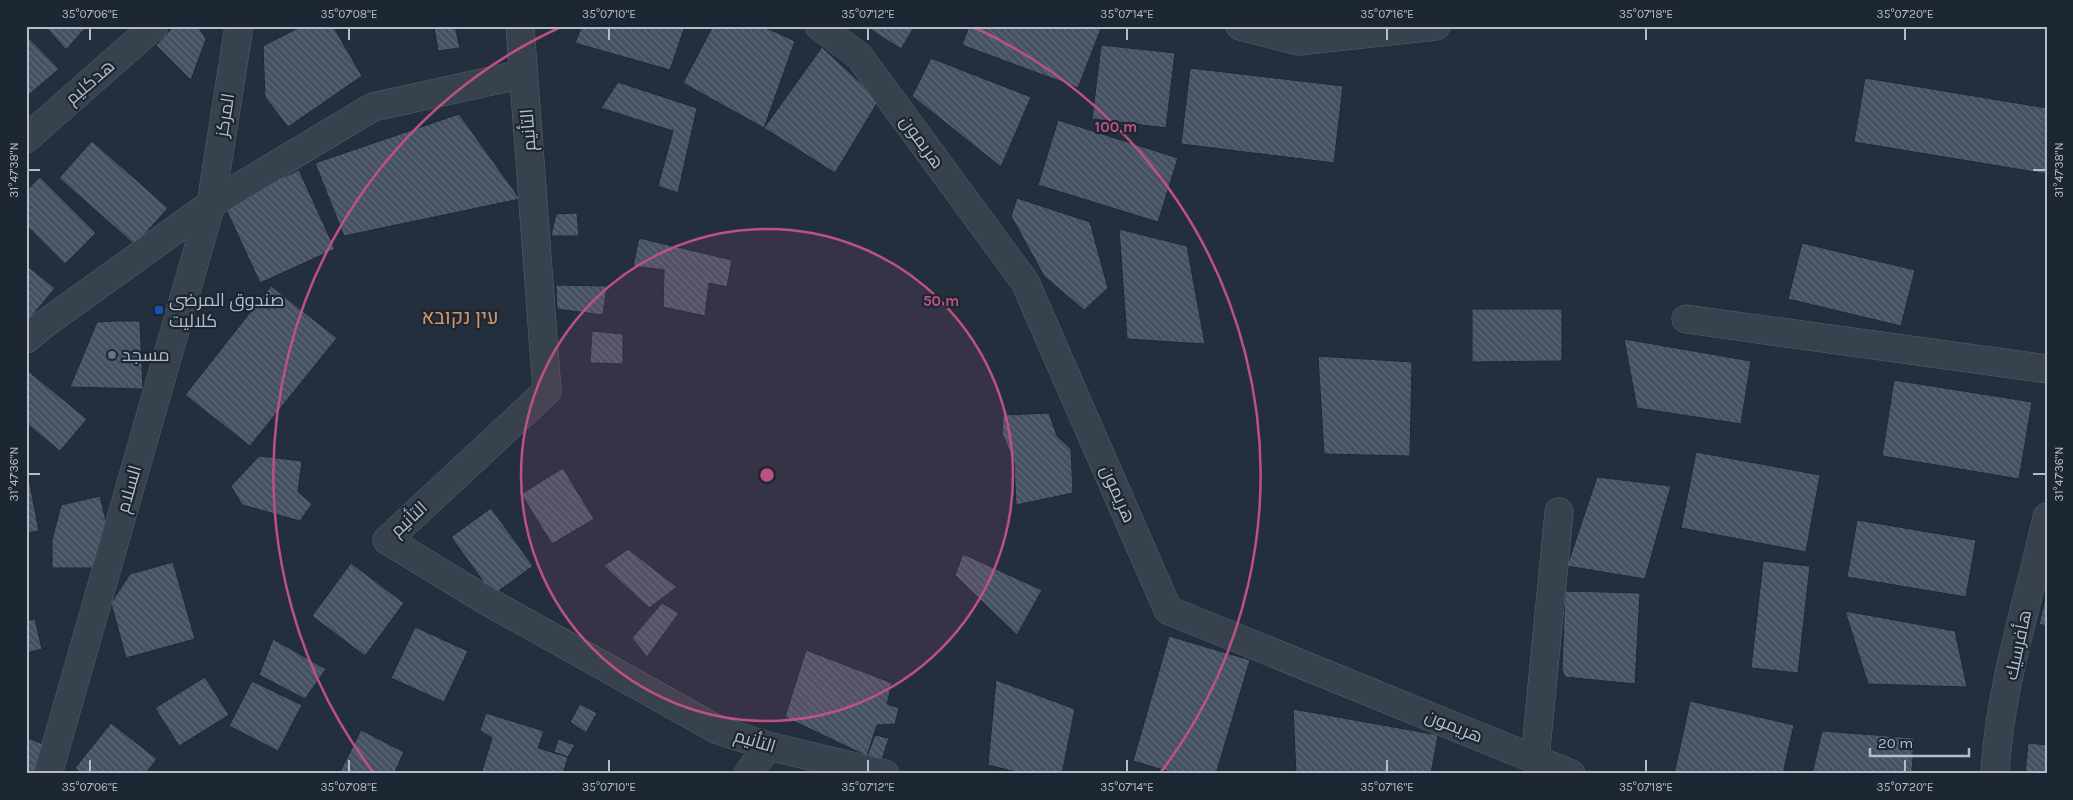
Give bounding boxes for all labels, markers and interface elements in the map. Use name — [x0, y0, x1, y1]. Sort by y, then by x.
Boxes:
text: 35°07'06"E — [62, 7, 118, 21]
text: 35°07'08"E — [320, 7, 378, 21]
text: 35°07'10"E — [582, 7, 636, 21]
text: 35°07'12"E — [841, 7, 895, 21]
text: 35°07'14"E — [1100, 7, 1154, 21]
text: 35°07'16"E — [1360, 7, 1414, 21]
text: 35°07'18"E — [1619, 7, 1673, 21]
text: 35°07'20"E — [1877, 7, 1933, 21]
street label: هدكليم — [61, 55, 120, 110]
street label: المركز — [211, 92, 239, 139]
street label: التأنيم — [516, 108, 541, 152]
street label: هريمون — [895, 111, 949, 173]
text: 100 m — [1095, 118, 1137, 136]
text: 31°47'38"N — [7, 142, 21, 198]
text: 31°47'38"N — [2052, 142, 2066, 198]
place label: صندوق المرضى كلاليت — [169, 289, 284, 332]
text: 50 m — [923, 292, 959, 310]
marker: صندوق المرضى كلاليت — [153, 304, 165, 316]
district label: עין נקובא — [421, 306, 499, 329]
place label: مسجد — [122, 344, 170, 366]
marker: مسجد — [106, 349, 118, 361]
text: 31°47'36"N — [7, 447, 21, 501]
text: 31°47'36"N — [2052, 447, 2066, 501]
street label: هريمون — [1096, 462, 1140, 526]
street label: السلام — [112, 463, 147, 516]
centre of rings — [758, 466, 776, 484]
street label: التأنيم — [386, 497, 433, 542]
street label: هأفرسيك — [2000, 608, 2036, 682]
street label: هريمون — [1422, 704, 1486, 748]
street label: التأنيم — [731, 724, 778, 759]
scale bar — [1870, 725, 1969, 757]
text: 20 m — [1878, 734, 1913, 752]
text: 35°07'06"E — [62, 780, 118, 794]
text: 35°07'08"E — [320, 780, 378, 794]
text: 35°07'10"E — [582, 780, 636, 794]
text: 35°07'12"E — [841, 780, 895, 794]
text: 35°07'14"E — [1100, 780, 1154, 794]
text: 35°07'16"E — [1360, 780, 1414, 794]
text: 35°07'18"E — [1619, 780, 1673, 794]
text: 35°07'20"E — [1877, 780, 1933, 794]

